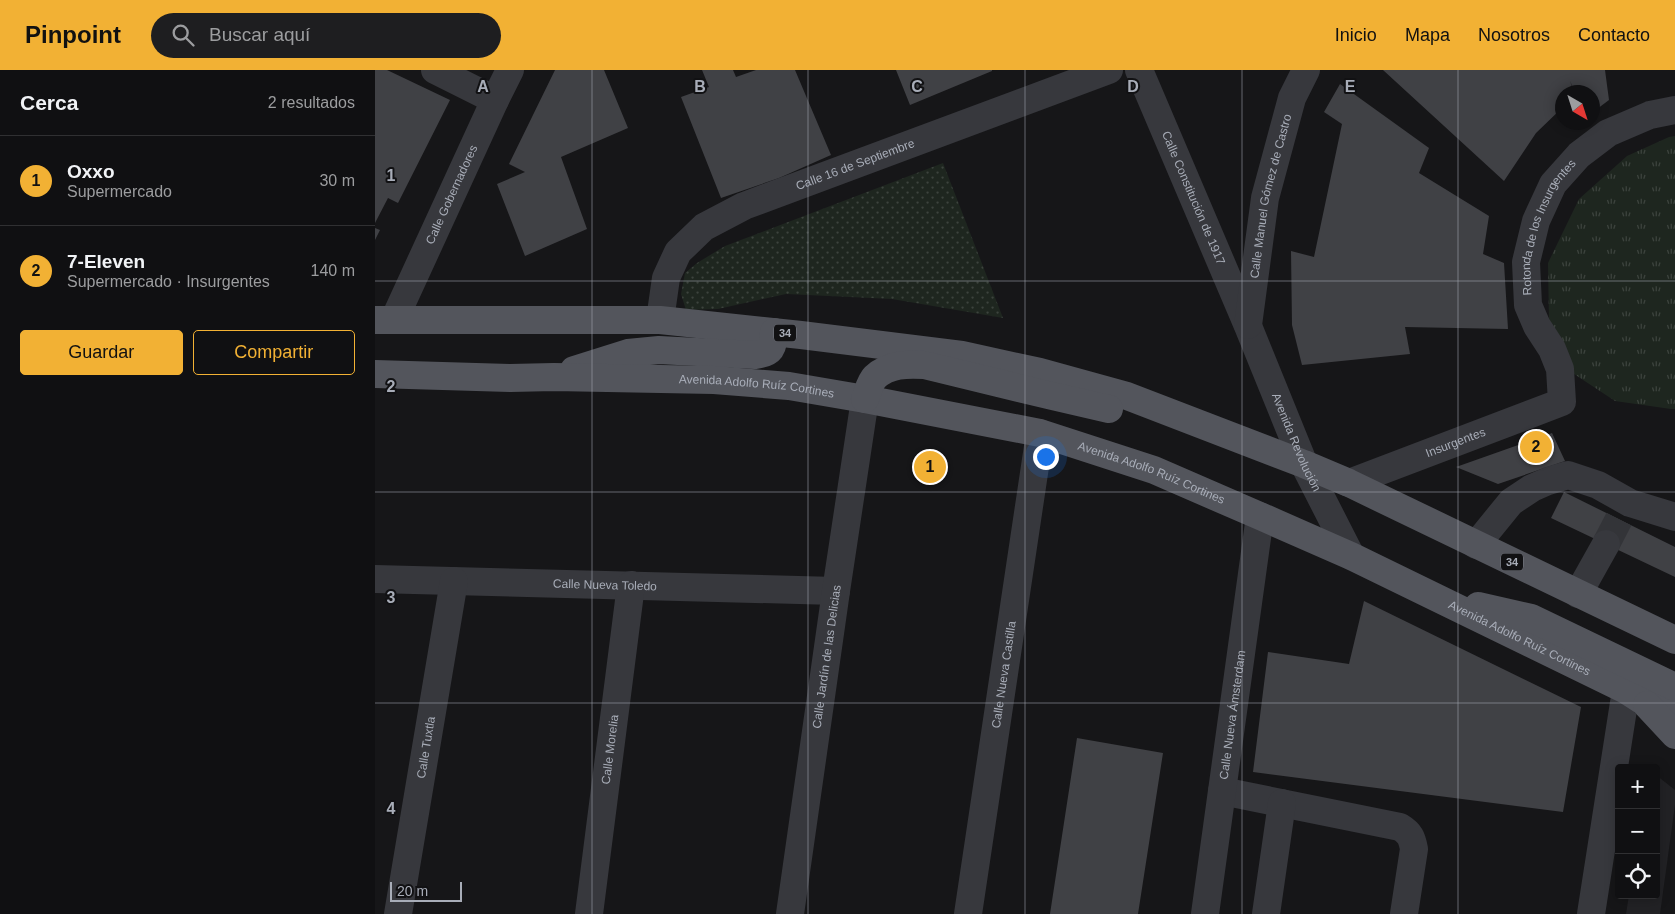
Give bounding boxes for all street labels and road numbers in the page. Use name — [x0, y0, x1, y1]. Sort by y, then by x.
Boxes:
street label: Calle Manuel Gómez de Castro — [1247, 112, 1294, 279]
street label: Calle Constitución de 1917 — [1159, 129, 1228, 267]
street label: Calle 16 de Septiembre — [794, 136, 917, 193]
street label: Calle Gobernadores — [423, 143, 480, 246]
street label: Rotonda de los Insurgentes — [1519, 156, 1579, 296]
road number: 34 — [774, 324, 796, 342]
street label: Avenida Adolfo Ruíz Cortines — [679, 372, 835, 401]
street label: Avenida Revolución — [1269, 391, 1324, 494]
street label: Insurgentes — [1424, 425, 1487, 460]
street label: Avenida Adolfo Ruíz Cortines — [1076, 439, 1227, 507]
road number: 34 — [1501, 554, 1523, 571]
street label: Calle Nueva Toledo — [553, 577, 657, 593]
street label: Calle Jardín de las Delicias — [810, 584, 844, 729]
street label: Avenida Adolfo Ruíz Cortines — [1446, 598, 1593, 679]
street label: Calle Nueva Castilla — [989, 620, 1019, 729]
street label: Calle Nueva Ámsterdam — [1217, 649, 1248, 780]
street label: Calle Morelia — [599, 713, 621, 785]
street label: Calle Tuxtla — [414, 715, 438, 779]

